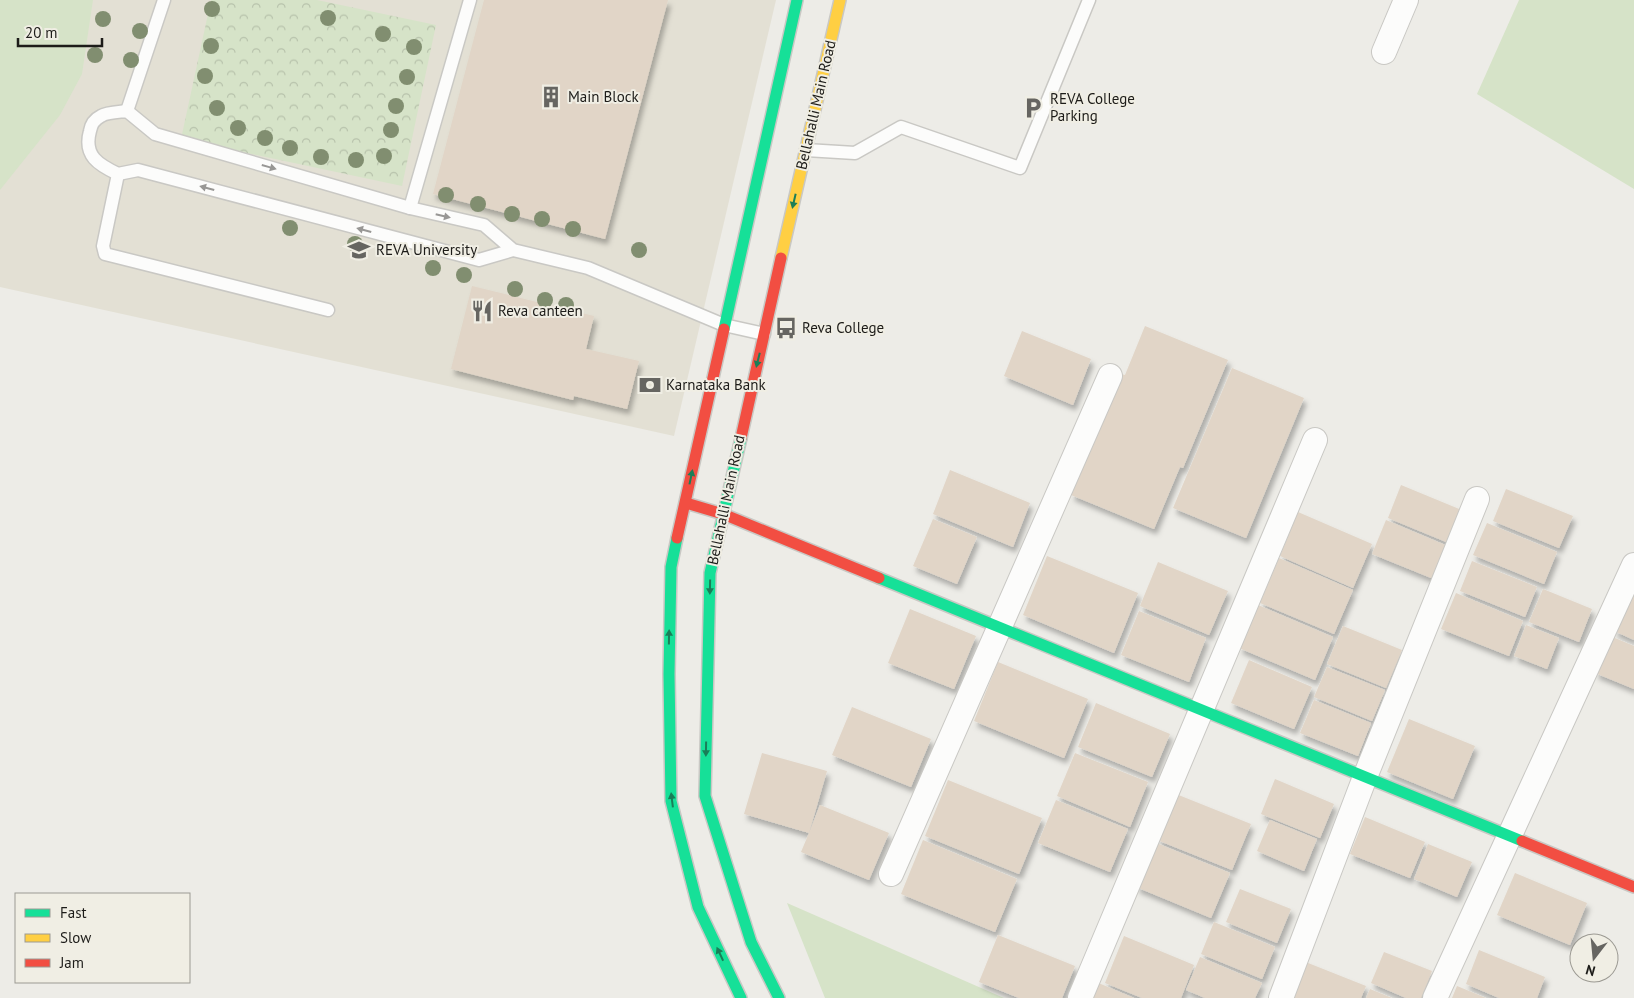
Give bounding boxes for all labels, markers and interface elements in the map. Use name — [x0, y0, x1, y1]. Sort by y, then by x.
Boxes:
scale bar — [18, 15, 101, 47]
text: 20 m — [25, 23, 58, 42]
street label: Bellahalli Main Road — [791, 38, 840, 171]
building icon: Main Block — [538, 84, 564, 110]
place label: Main Block — [568, 87, 639, 106]
place label: REVA College Parking — [1050, 89, 1135, 125]
parking icon: REVA College Parking — [1020, 95, 1046, 121]
one-way arrow — [262, 164, 277, 172]
one-way arrow — [200, 184, 215, 192]
one-way arrow — [790, 194, 798, 209]
one-way arrow — [435, 212, 450, 220]
one-way arrow — [357, 225, 372, 233]
school or university icon: REVA University — [346, 237, 372, 263]
place label: REVA University — [376, 240, 477, 259]
restaurant icon: Reva canteen — [469, 298, 495, 324]
place label: Reva canteen — [498, 301, 583, 320]
bus stop icon: Reva College — [773, 315, 799, 341]
place label: Reva College — [802, 318, 884, 337]
one-way arrow — [754, 352, 762, 367]
bank icon: Karnataka Bank — [637, 372, 663, 398]
place label: Karnataka Bank — [666, 375, 766, 394]
street label: Bellahalli Main Road — [702, 433, 749, 567]
one-way arrow — [688, 469, 696, 485]
one-way arrow — [706, 579, 714, 595]
one-way arrow — [666, 629, 674, 645]
one-way arrow — [702, 742, 710, 758]
one-way arrow — [668, 791, 676, 807]
legend — [15, 893, 190, 983]
text: Fast — [60, 903, 87, 922]
text: Slow — [60, 928, 91, 947]
north arrow — [1569, 933, 1619, 983]
one-way arrow — [716, 947, 724, 961]
text: Jam — [59, 953, 84, 972]
text: N — [1584, 961, 1597, 980]

